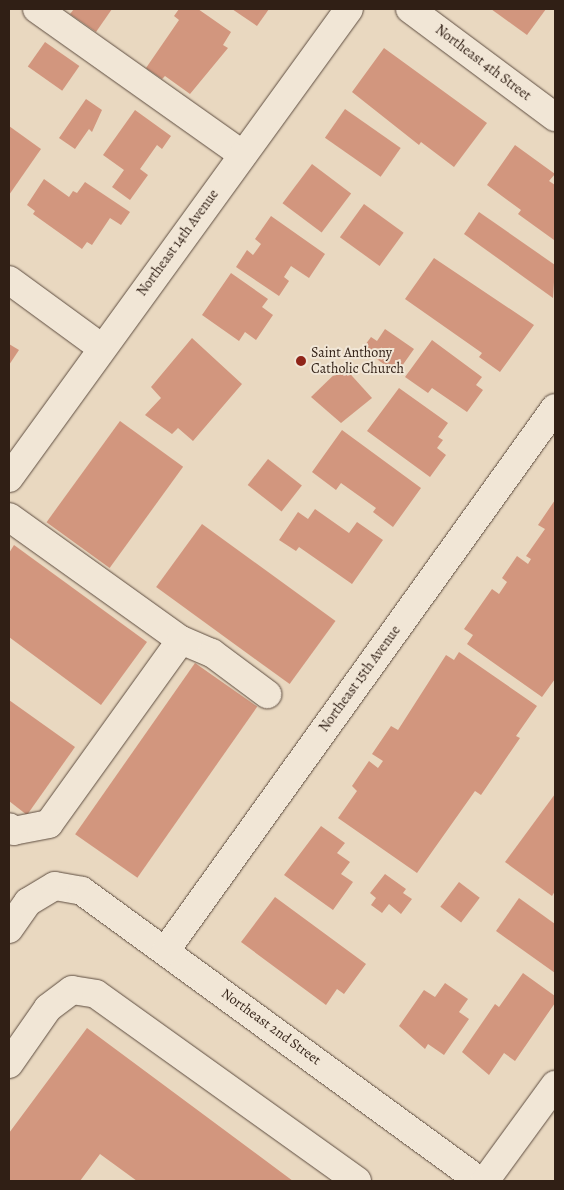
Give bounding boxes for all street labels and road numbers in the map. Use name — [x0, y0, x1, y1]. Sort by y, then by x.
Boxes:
street label: Northeast 4th Street — [432, 21, 534, 105]
street label: Northeast 14th Avenue — [134, 186, 222, 300]
street label: Northeast 15th Avenue — [316, 623, 404, 735]
street label: Northeast 2nd Street — [218, 985, 324, 1069]

